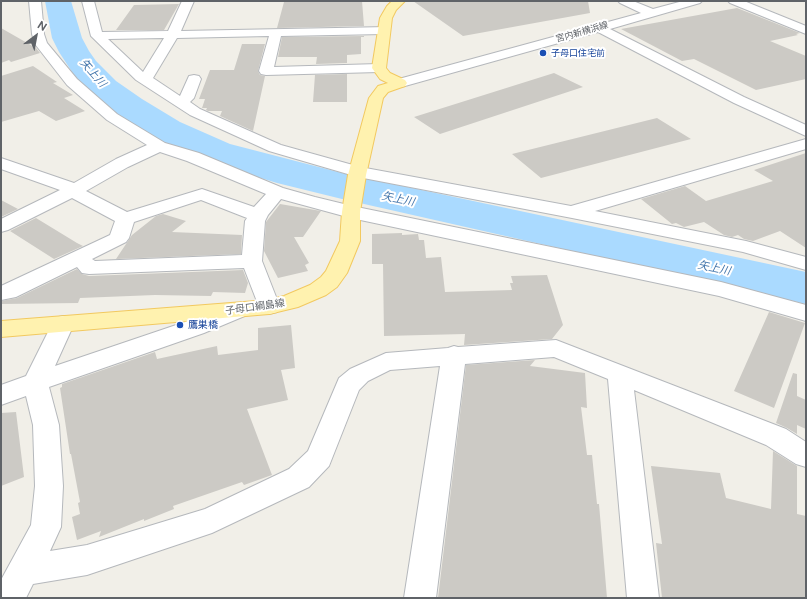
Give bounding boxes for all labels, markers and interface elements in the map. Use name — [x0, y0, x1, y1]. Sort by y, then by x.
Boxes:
north arrow — [16, 16, 56, 56]
text: N — [36, 18, 49, 33]
street label: 宮内新横浜線 — [555, 19, 609, 45]
marker: 子母口住宅前 — [538, 48, 548, 58]
place label: 子母口住宅前 — [551, 48, 605, 58]
water label: 矢上川 — [77, 56, 109, 90]
water label: 矢上川 — [380, 189, 416, 209]
water label: 矢上川 — [696, 258, 732, 278]
street label: 子母口綱島線 — [224, 297, 286, 317]
place label: 鷹巣橋 — [188, 319, 218, 331]
marker: 鷹巣橋 — [175, 320, 185, 330]

